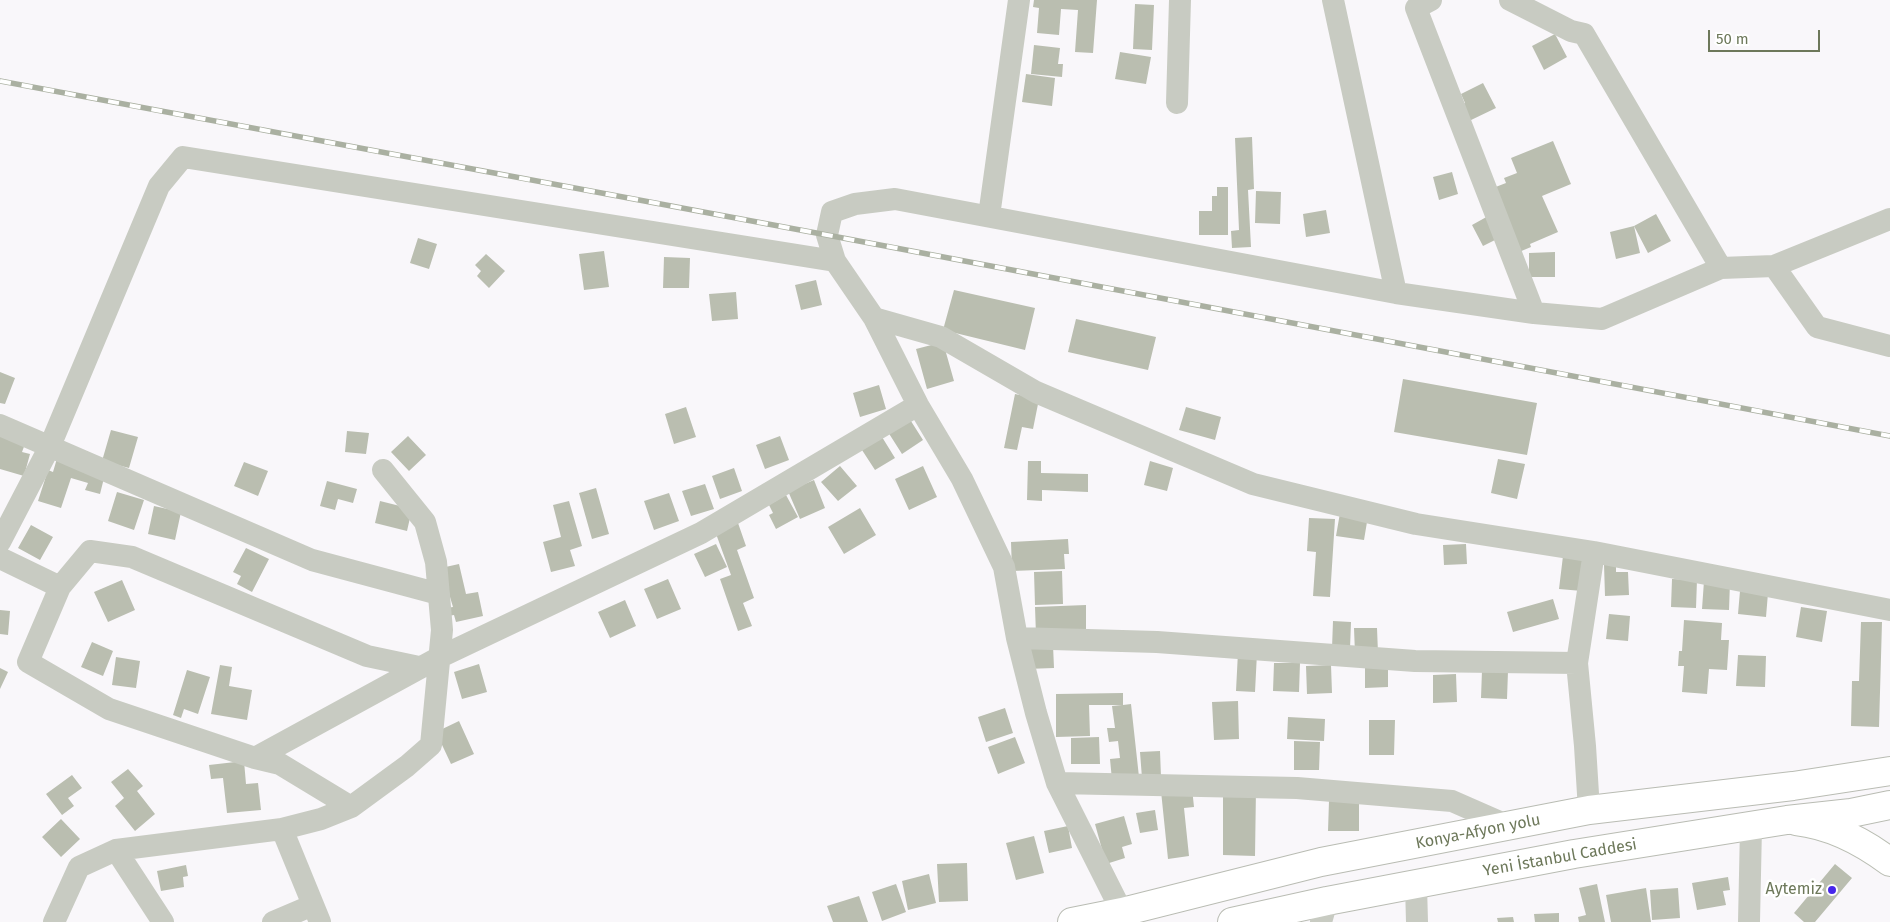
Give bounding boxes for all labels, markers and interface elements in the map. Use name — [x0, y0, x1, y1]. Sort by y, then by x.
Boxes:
scale bar — [1710, 20, 1822, 52]
text: 50 m — [1716, 30, 1749, 48]
street label: Konya-Afyon yolu — [1414, 810, 1542, 854]
street label: Yeni İstanbul Caddesi — [1482, 835, 1638, 881]
place label: Aytemiz — [1765, 880, 1822, 900]
marker: Aytemiz — [1826, 884, 1838, 896]

